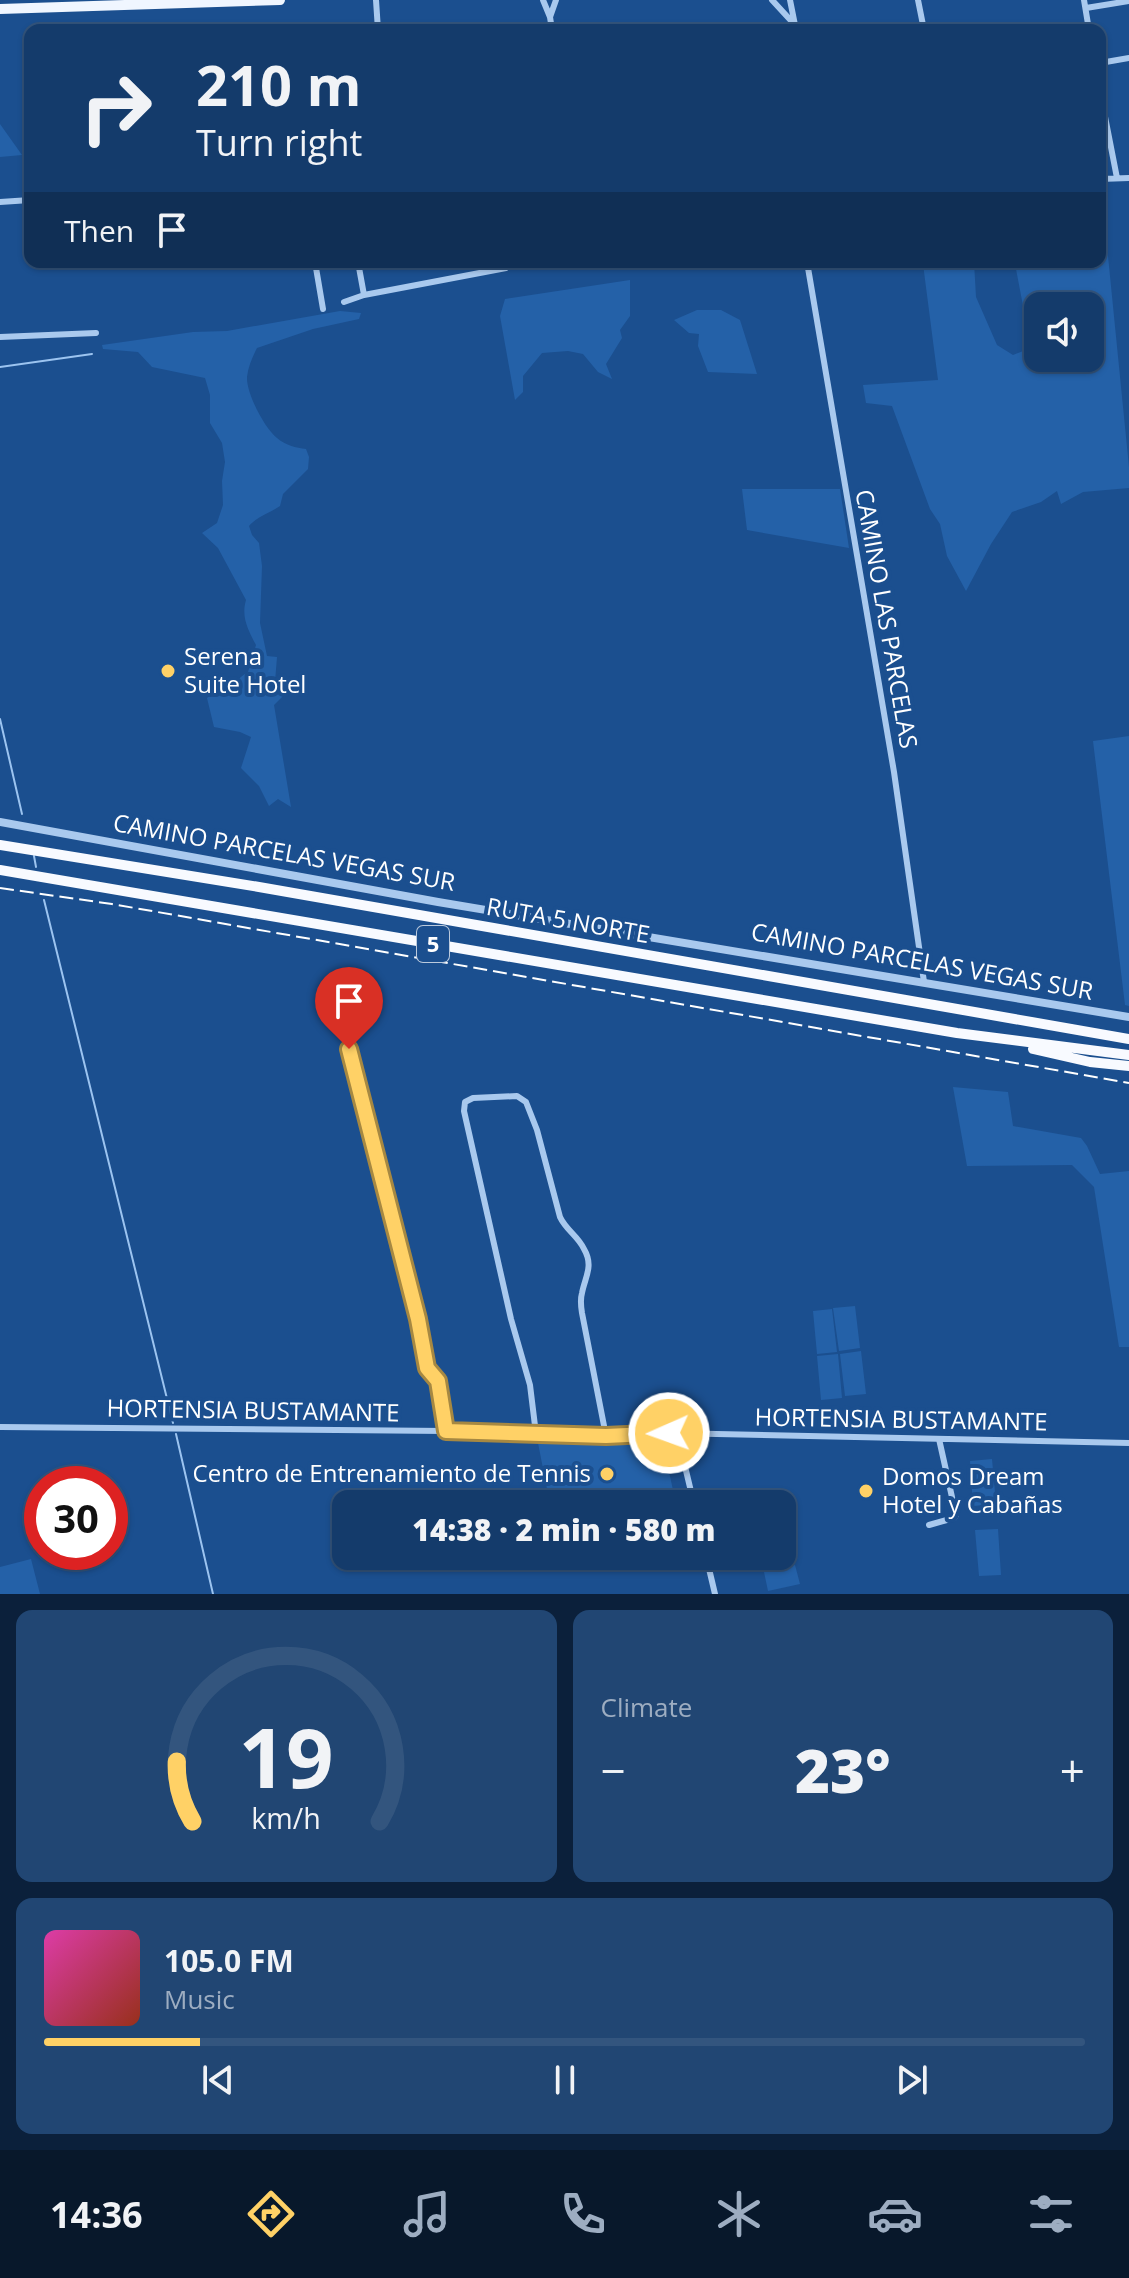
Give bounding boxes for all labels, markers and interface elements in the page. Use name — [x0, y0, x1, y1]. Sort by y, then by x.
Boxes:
text: 210 m — [196, 46, 362, 122]
icon: right — [64, 56, 168, 160]
text: Turn right — [196, 118, 362, 167]
icon: arrive — [150, 208, 194, 252]
text: Then — [64, 210, 134, 251]
map controls — [1024, 292, 1104, 372]
button: sound — [1024, 292, 1104, 372]
street label: CAMINO LAS PARCELAS — [848, 487, 927, 751]
place label: Serena Suite Hotel — [184, 639, 306, 700]
marker: Serena Suite Hotel — [159, 662, 177, 680]
street label: CAMINO PARCELAS VEGAS SUR — [111, 805, 458, 898]
street label: RUTA 5 NORTE — [484, 889, 652, 950]
street label: CAMINO PARCELAS VEGAS SUR — [749, 914, 1096, 1007]
road number: 5 — [417, 926, 449, 962]
pin — [315, 967, 383, 1049]
icon: arrive — [327, 979, 371, 1023]
street label: HORTENSIA BUSTAMANTE — [106, 1390, 400, 1429]
position arrow — [627, 1391, 711, 1475]
street label: HORTENSIA BUSTAMANTE — [754, 1399, 1048, 1438]
place label: Centro de Entrenamiento de Tennis — [193, 1456, 591, 1489]
place label: Domos Dream Hotel y Cabañas — [882, 1459, 1063, 1520]
marker: Centro de Entrenamiento de Tennis — [598, 1465, 616, 1483]
speed limit sign: 30 — [24, 1466, 128, 1570]
marker: Domos Dream Hotel y Cabañas — [857, 1482, 875, 1500]
text: 14:38 · 2 min · 580 m — [412, 1509, 716, 1550]
text: Climate — [601, 1689, 692, 1725]
text: 19 — [239, 1699, 334, 1812]
text: 23° — [795, 1729, 891, 1811]
text: − — [601, 1740, 626, 1800]
text: + — [1060, 1740, 1085, 1800]
text: km/h — [252, 1798, 321, 1837]
text: 105.0 FM — [164, 1940, 294, 1981]
text: Music — [164, 1981, 235, 2017]
icon: previous — [196, 2058, 240, 2102]
icon: pause — [543, 2058, 587, 2102]
icon: next — [890, 2058, 934, 2102]
icon: directions — [243, 2186, 299, 2242]
icon: music — [399, 2186, 455, 2242]
icon: phone — [555, 2186, 611, 2242]
icon: climate — [711, 2186, 767, 2242]
icon: car — [867, 2186, 923, 2242]
icon: filters — [1023, 2186, 1079, 2242]
text: 14:36 — [50, 2190, 143, 2239]

